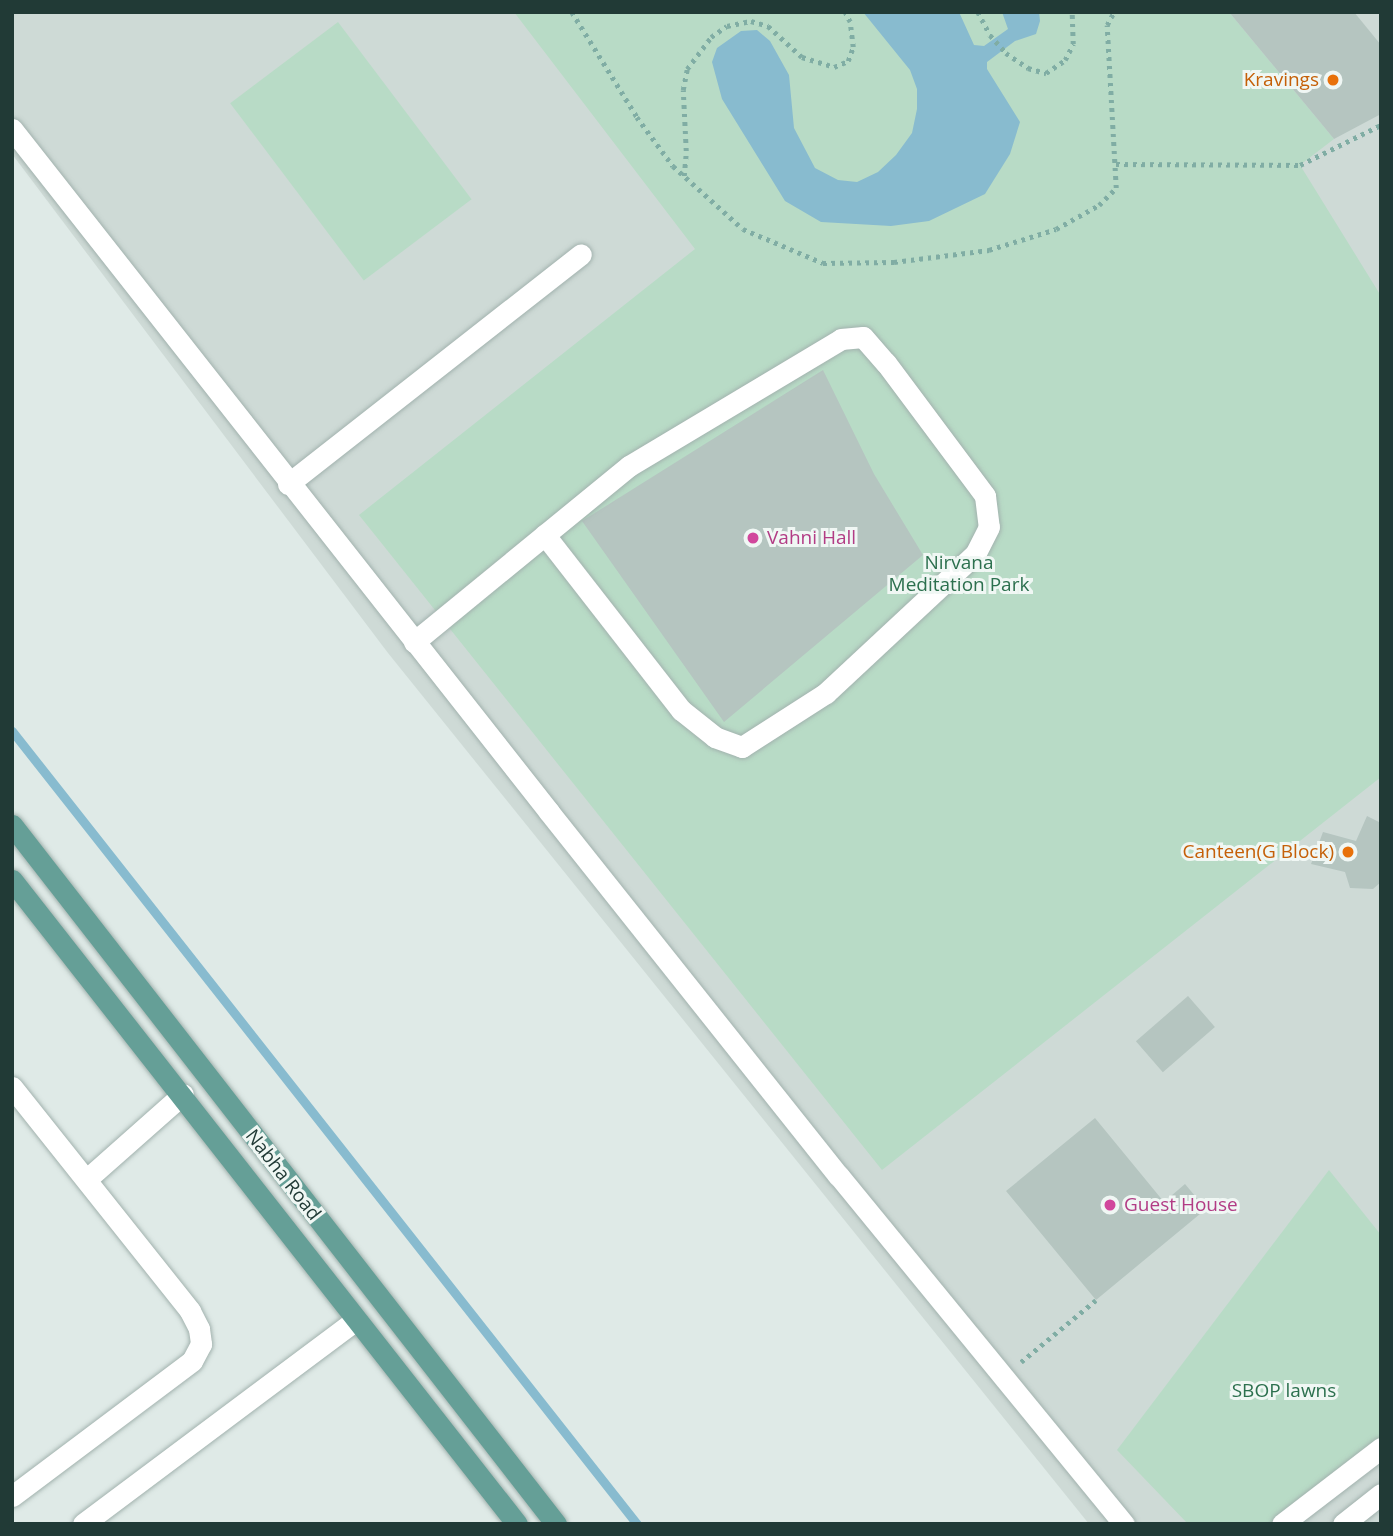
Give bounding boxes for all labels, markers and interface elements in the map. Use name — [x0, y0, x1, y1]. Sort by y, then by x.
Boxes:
place label: Kravings — [1244, 69, 1319, 91]
marker: Kravings — [1325, 72, 1341, 88]
place label: Vahni Hall — [767, 527, 856, 549]
marker: Vahni Hall — [745, 530, 761, 546]
park label: Nirvana Meditation Park — [889, 552, 1029, 596]
place label: Canteen(G Block) — [1183, 841, 1334, 863]
marker: Canteen(G Block) — [1340, 844, 1356, 860]
street label: Nabha Road — [240, 1125, 326, 1225]
place label: Guest House — [1124, 1194, 1238, 1216]
marker: Guest House — [1102, 1197, 1118, 1213]
park label: SBOP lawns — [1232, 1380, 1336, 1402]

